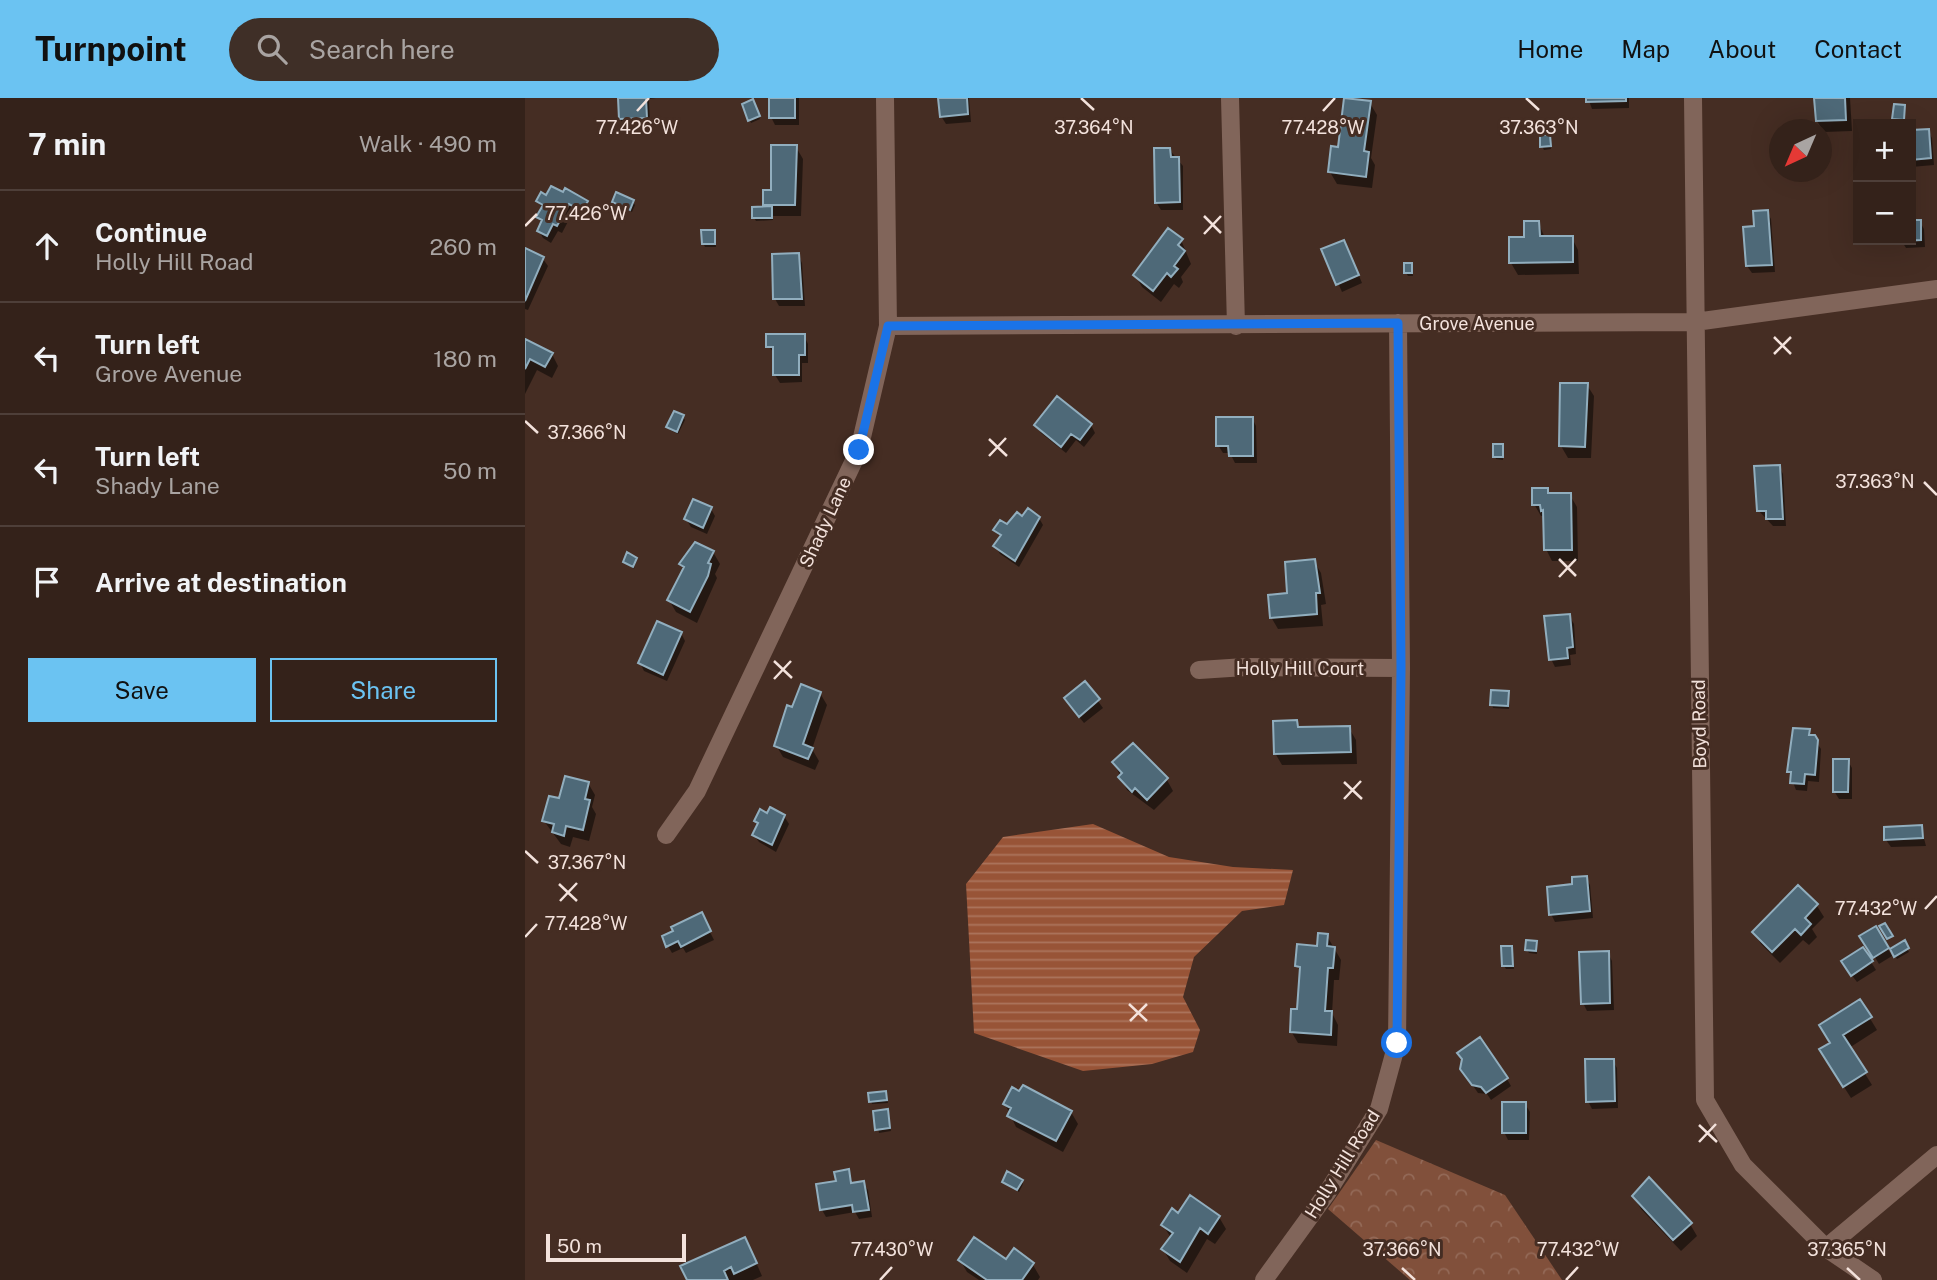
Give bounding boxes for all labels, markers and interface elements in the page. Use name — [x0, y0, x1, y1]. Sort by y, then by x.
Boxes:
search box — [229, 18, 719, 81]
text: Turnpoint — [35, 30, 187, 68]
icon: search — [253, 30, 291, 68]
text: Search here — [309, 34, 455, 65]
text: Home — [1517, 35, 1583, 63]
text: Map — [1621, 35, 1670, 63]
text: About — [1708, 35, 1776, 63]
text: Contact — [1814, 35, 1902, 63]
text: 77.426°W — [596, 117, 678, 138]
text: 37.364°N — [1054, 117, 1134, 138]
text: 77.428°W — [1282, 117, 1364, 138]
text: 37.363°N — [1499, 117, 1579, 138]
north arrow — [1769, 119, 1832, 182]
map controls — [1853, 119, 1916, 245]
button: + — [1853, 119, 1916, 182]
text: 7 min — [28, 126, 106, 162]
text: Walk · 490 m — [359, 130, 497, 157]
button: − — [1853, 182, 1916, 245]
text: 77.426°W — [545, 203, 627, 224]
text: Continue — [95, 217, 207, 248]
icon: ahead — [28, 227, 66, 265]
text: 260 m — [430, 233, 497, 260]
text: Holly Hill Road — [95, 248, 254, 275]
street label: Grove Avenue — [1419, 313, 1535, 334]
text: Turn left — [95, 329, 200, 360]
icon: left — [28, 339, 66, 377]
text: 180 m — [433, 345, 497, 372]
text: Grove Avenue — [95, 360, 242, 387]
text: 37.366°N — [547, 422, 627, 443]
route end — [843, 434, 874, 465]
text: Turn left — [95, 441, 200, 472]
icon: left — [28, 451, 66, 489]
text: 50 m — [443, 457, 497, 484]
text: 37.363°N — [1835, 471, 1915, 492]
text: Shady Lane — [95, 472, 220, 499]
street label: Shady Lane — [795, 473, 855, 571]
icon: arrive — [28, 563, 66, 601]
text: Arrive at destination — [95, 567, 347, 598]
button: Save — [28, 658, 256, 722]
button: Share — [270, 658, 497, 722]
street label: Holly Hill Court — [1236, 658, 1364, 679]
street label: Boyd Road — [1688, 679, 1710, 769]
text: 37.367°N — [548, 852, 626, 873]
text: 77.432°W — [1835, 898, 1917, 919]
text: 77.428°W — [545, 913, 627, 934]
route start — [1381, 1027, 1412, 1058]
street label: Holly Hill Road — [1300, 1106, 1384, 1222]
scale bar — [546, 1231, 686, 1263]
text: 50 m — [557, 1235, 602, 1257]
text: 77.430°W — [851, 1239, 933, 1260]
text: 37.366°N — [1362, 1239, 1442, 1260]
text: 77.432°W — [1537, 1239, 1619, 1260]
text: 37.365°N — [1807, 1239, 1887, 1260]

